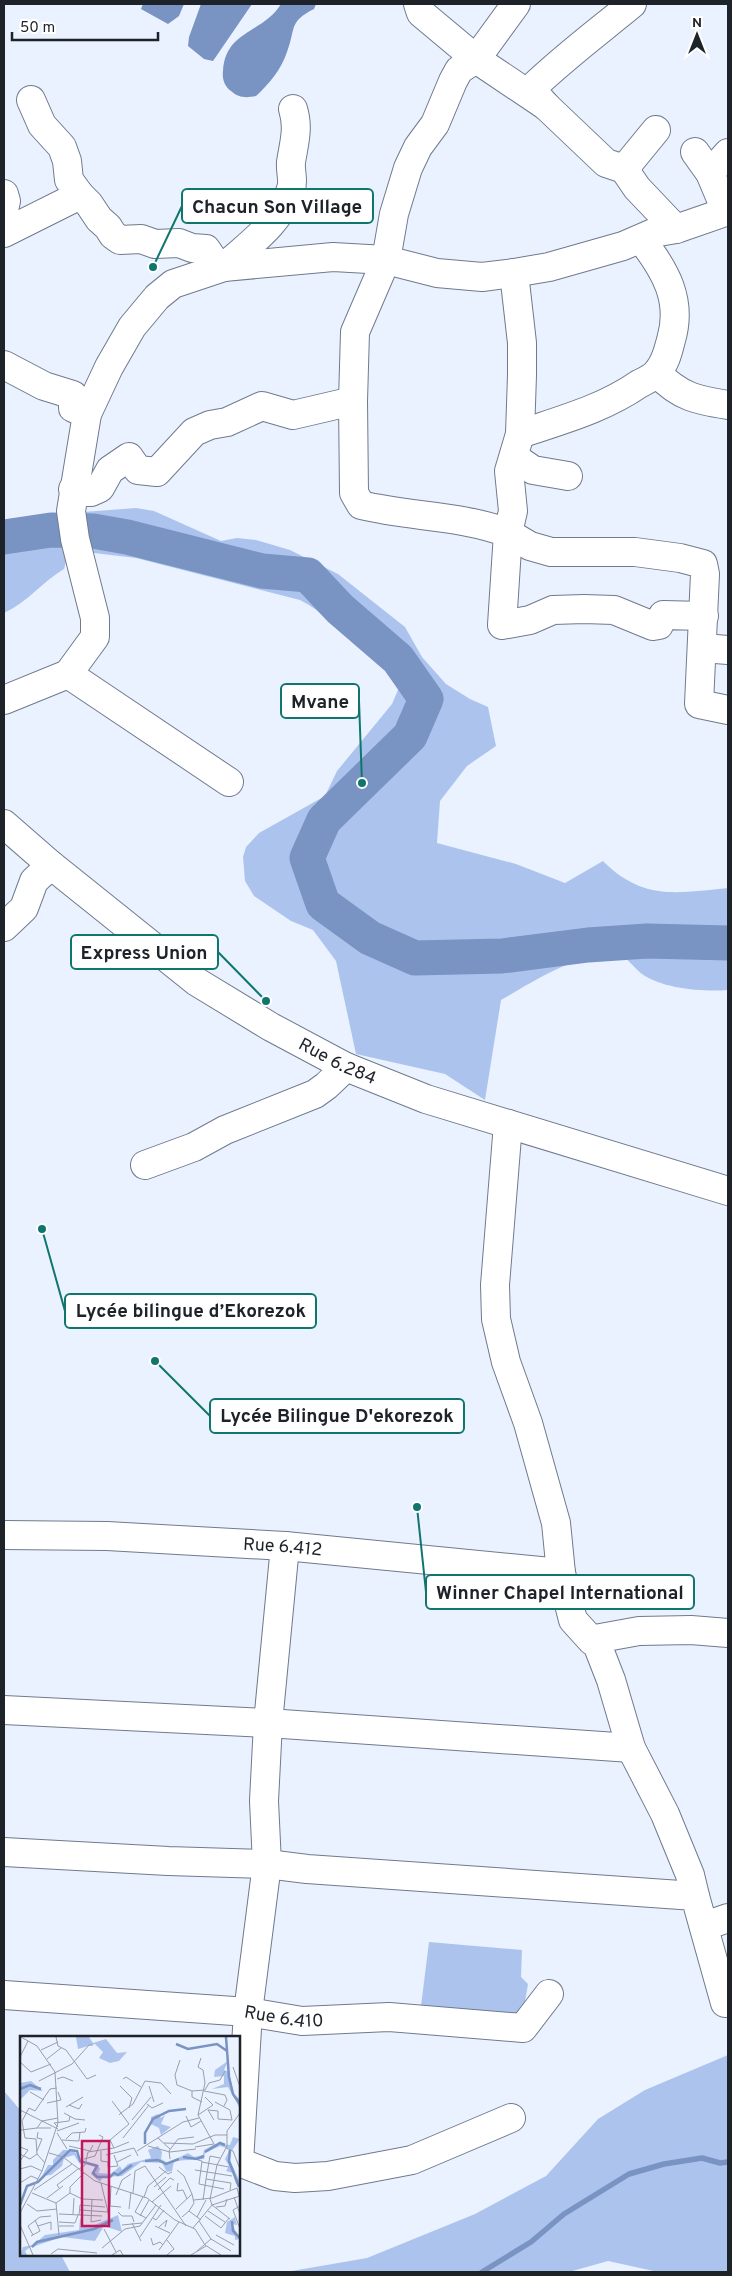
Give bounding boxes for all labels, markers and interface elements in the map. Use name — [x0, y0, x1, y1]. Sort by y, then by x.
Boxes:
scale bar — [12, 10, 159, 42]
north arrow — [672, 10, 722, 60]
text: N — [692, 15, 702, 32]
text: 50 m — [20, 19, 55, 38]
callout: Chacun Son Village — [182, 189, 373, 223]
text: Chacun Son Village — [192, 196, 362, 220]
callout: Mvane — [281, 684, 359, 718]
text: Mvane — [291, 691, 349, 715]
callout: Express Union — [71, 935, 218, 969]
text: Express Union — [81, 942, 207, 966]
street label: Rue 6.284 — [294, 1034, 379, 1091]
callout: Lycée bilingue d’Ekorezok — [65, 1294, 316, 1328]
text: Lycée bilingue d’Ekorezok — [76, 1300, 307, 1324]
callout: Lycée Bilingue D'ekorezok — [210, 1399, 464, 1433]
text: Lycée Bilingue D'ekorezok — [220, 1405, 454, 1429]
street label: Rue 6.412 — [242, 1534, 323, 1563]
callout: Winner Chapel International — [426, 1575, 694, 1609]
text: Winner Chapel International — [436, 1582, 684, 1606]
street label: Rue 6.410 — [242, 2002, 324, 2034]
inset map — [20, 2036, 240, 2256]

